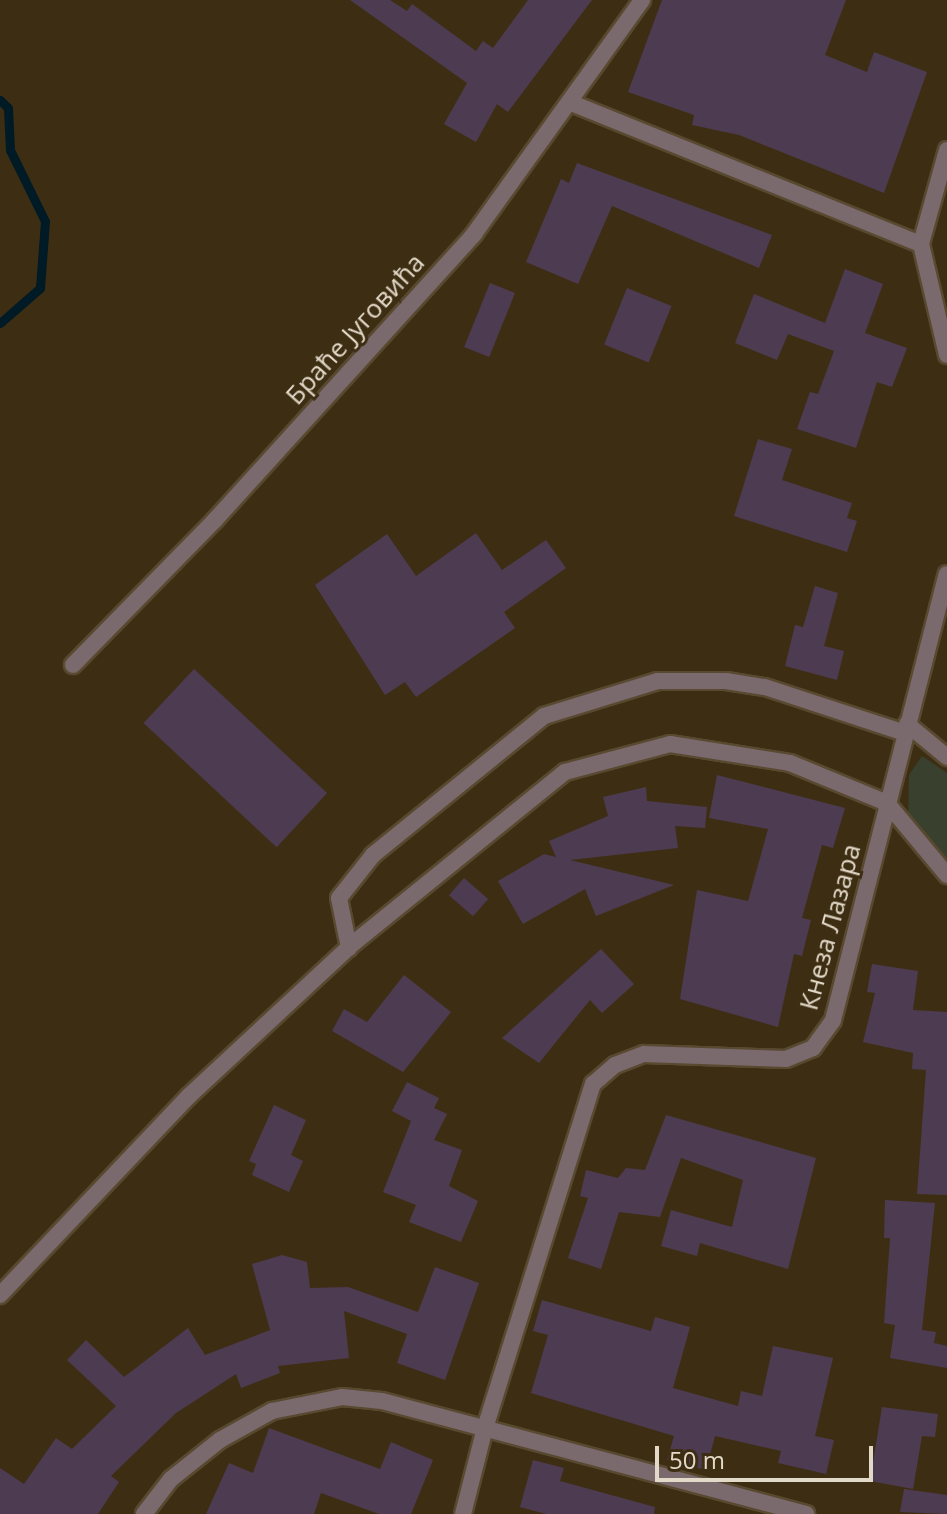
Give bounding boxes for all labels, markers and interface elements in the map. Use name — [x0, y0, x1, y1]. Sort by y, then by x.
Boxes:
street label: Браће Југовића — [279, 247, 431, 411]
street label: Кнеза Лазара — [793, 840, 867, 1014]
scale bar — [659, 1430, 877, 1480]
text: 50 m — [669, 1443, 725, 1476]

